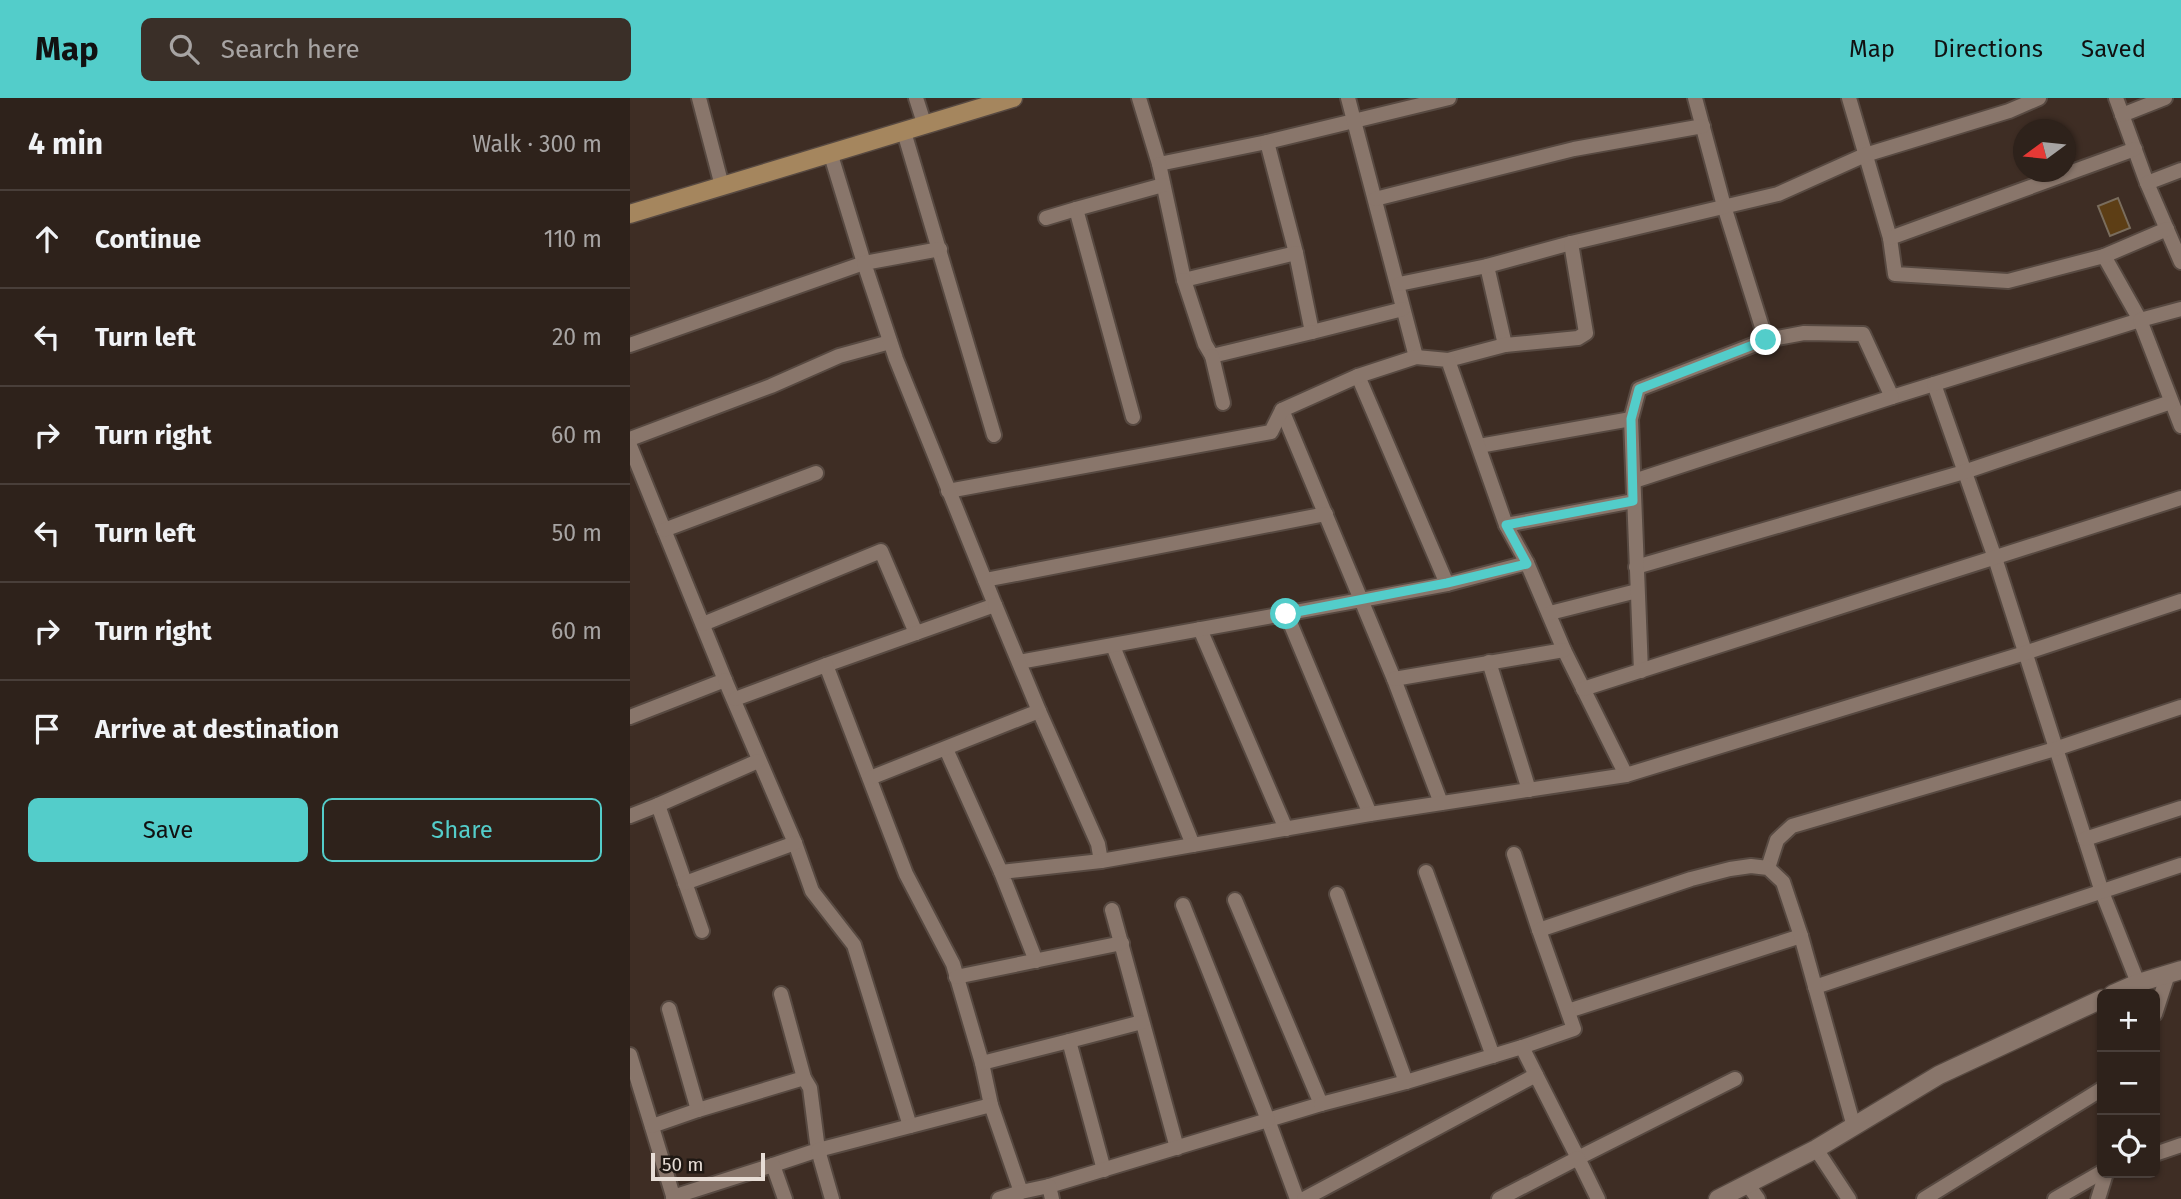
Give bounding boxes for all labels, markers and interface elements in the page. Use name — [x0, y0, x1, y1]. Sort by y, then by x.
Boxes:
search box — [141, 18, 631, 81]
text: Map — [35, 29, 99, 69]
icon: search — [165, 30, 203, 68]
text: Search here — [221, 34, 360, 65]
text: Map — [1849, 35, 1895, 63]
text: Directions — [1933, 35, 2043, 63]
text: Saved — [2081, 35, 2146, 63]
north arrow — [2013, 119, 2076, 182]
text: 4 min — [28, 126, 103, 162]
text: Walk · 300 m — [472, 130, 602, 158]
icon: ahead — [28, 220, 66, 258]
text: Continue — [95, 224, 201, 255]
text: 110 m — [544, 225, 602, 253]
icon: left — [28, 318, 66, 356]
text: Turn left — [95, 322, 196, 353]
text: 20 m — [552, 323, 602, 351]
route end — [1750, 324, 1781, 355]
icon: right — [28, 416, 66, 454]
text: Turn right — [95, 420, 212, 451]
text: 60 m — [551, 421, 602, 449]
icon: left — [28, 514, 66, 552]
text: Turn left — [95, 518, 196, 549]
text: 50 m — [552, 519, 602, 547]
route start — [1270, 598, 1301, 629]
icon: right — [28, 612, 66, 650]
text: Turn right — [95, 616, 212, 647]
text: 60 m — [551, 617, 602, 645]
icon: arrive — [28, 710, 66, 748]
text: Arrive at destination — [95, 714, 339, 745]
button: Save — [28, 798, 308, 862]
button: Share — [322, 798, 602, 862]
map controls — [2097, 989, 2160, 1178]
button: + — [2097, 989, 2160, 1052]
button: − — [2097, 1052, 2160, 1115]
button: locate — [2097, 1115, 2160, 1178]
scale bar — [651, 1150, 765, 1182]
text: 50 m — [662, 1153, 703, 1176]

